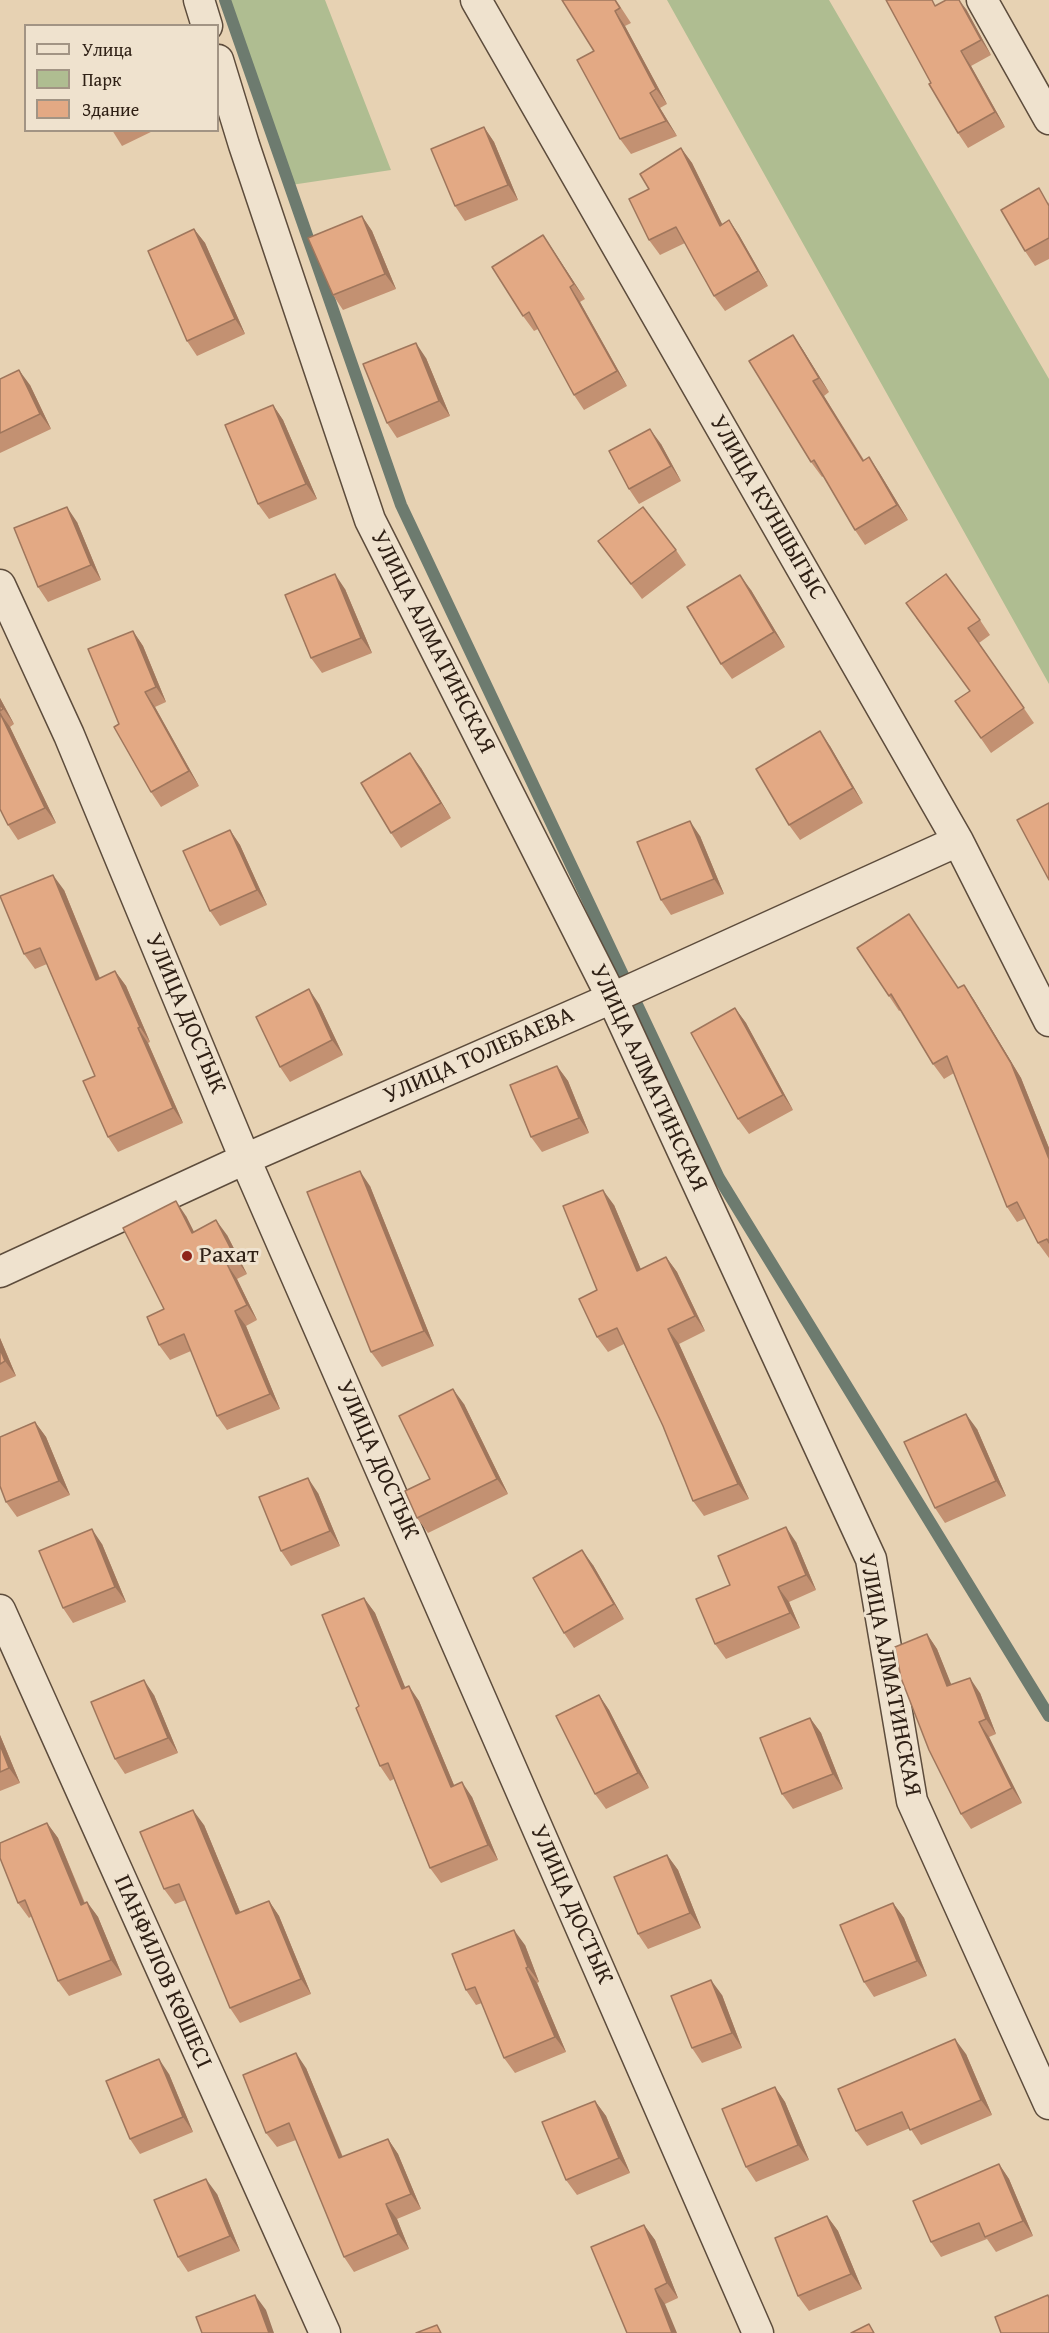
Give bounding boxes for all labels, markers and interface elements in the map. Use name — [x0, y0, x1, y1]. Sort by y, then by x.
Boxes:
legend — [24, 24, 219, 132]
text: Улица — [82, 36, 132, 63]
text: Парк — [82, 66, 121, 93]
text: Здание — [82, 96, 139, 123]
street label: УЛИЦА КУНШЫГЫС — [702, 411, 832, 605]
street label: УЛИЦА АЛМАТИНСКАЯ — [363, 526, 501, 758]
street label: УЛИЦА ДОСТЫК — [138, 930, 232, 1098]
street label: УЛИЦА АЛМАТИНСКАЯ — [583, 960, 713, 1196]
street label: УЛИЦА ТОЛЕБАЕВА — [379, 1001, 579, 1111]
place label: Рахат — [199, 1242, 259, 1270]
marker: Рахат — [180, 1249, 194, 1263]
street label: УЛИЦА ДОСТЫК — [329, 1376, 425, 1544]
street label: УЛИЦА АЛМАТИНСКАЯ — [851, 1551, 927, 1799]
street label: УЛИЦА ДОСТЫК — [523, 1821, 619, 1989]
street label: ПАНФИЛОВ КӨШЕСІ — [106, 1871, 218, 2073]

